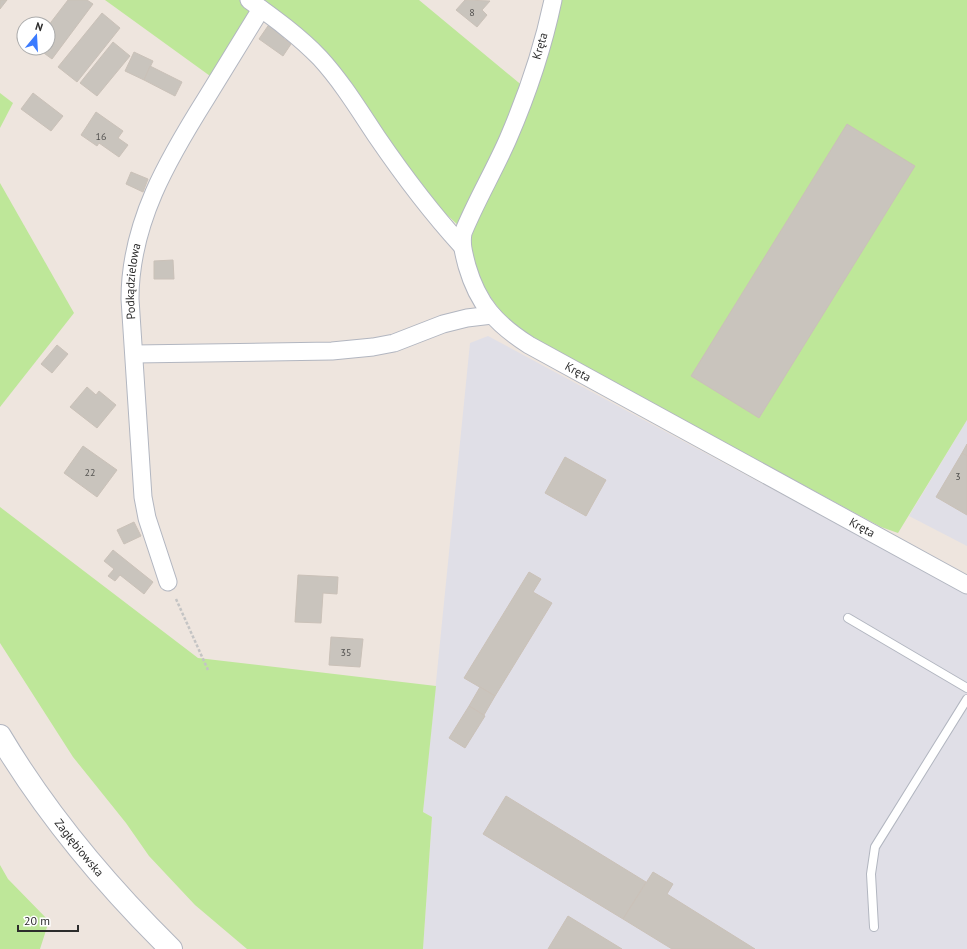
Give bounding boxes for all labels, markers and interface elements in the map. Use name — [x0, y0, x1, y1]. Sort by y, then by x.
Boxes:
house number: 8 — [469, 6, 475, 19]
north arrow — [16, 16, 56, 56]
text: N — [33, 19, 45, 34]
street label: Kręta — [529, 31, 550, 61]
house number: 16 — [96, 130, 106, 143]
street label: Podkądzielowa — [122, 242, 144, 320]
street label: Kręta — [563, 358, 594, 385]
house number: 22 — [85, 466, 95, 479]
house number: 3 — [955, 470, 961, 483]
street label: Kręta — [847, 514, 878, 540]
house number: 35 — [341, 646, 351, 659]
street label: Zagłębiowska — [52, 816, 107, 879]
scale bar — [18, 907, 78, 933]
text: 20 m — [24, 913, 50, 928]

